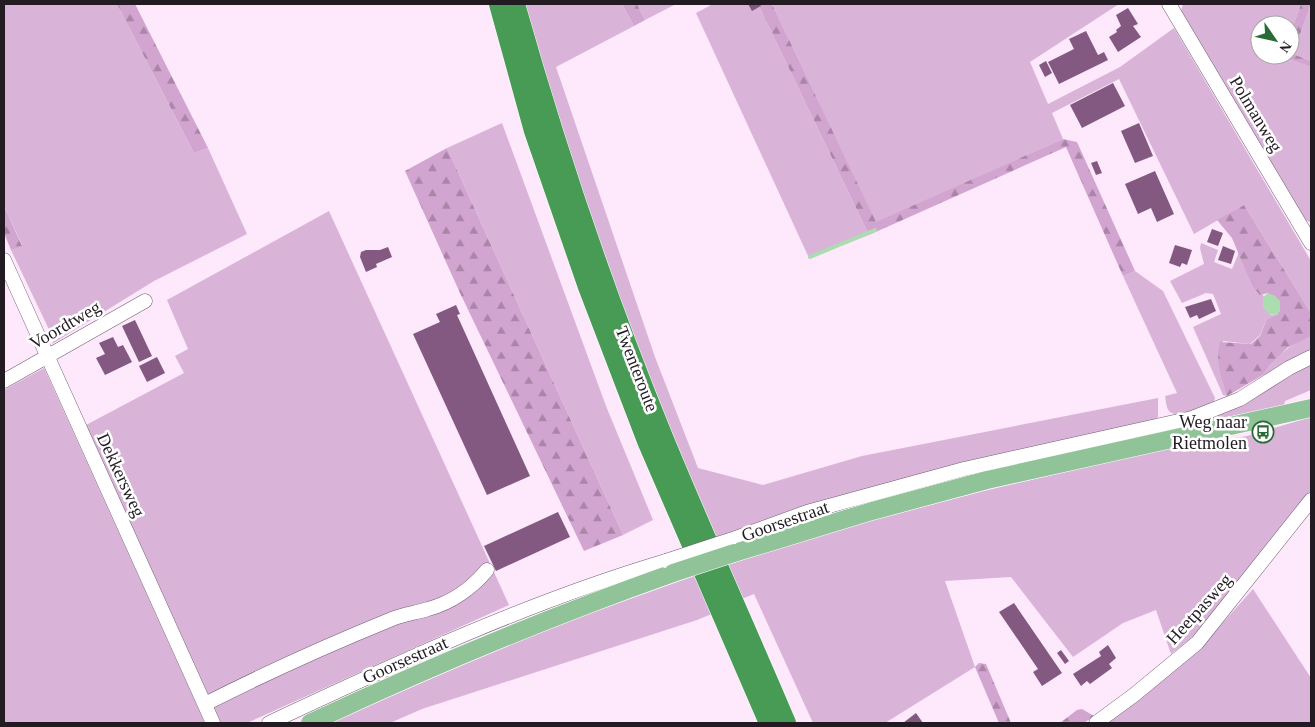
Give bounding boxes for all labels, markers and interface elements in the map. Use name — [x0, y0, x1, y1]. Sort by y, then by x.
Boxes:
north arrow — [1250, 15, 1300, 65]
text: N — [1276, 39, 1294, 55]
street label: Polmanweg — [1226, 72, 1286, 156]
street label: Voordtweg — [26, 297, 104, 353]
street label: Twenteroute — [612, 324, 662, 414]
place label: Weg naar Rietmolen — [1172, 412, 1247, 453]
bus stop icon: Weg naar Rietmolen — [1251, 420, 1275, 444]
street label: Dekkersweg — [93, 430, 149, 520]
street label: Goorsestraat — [739, 497, 831, 545]
street label: Heetpasweg — [1162, 570, 1236, 648]
street label: Goorsestraat — [359, 632, 451, 688]

